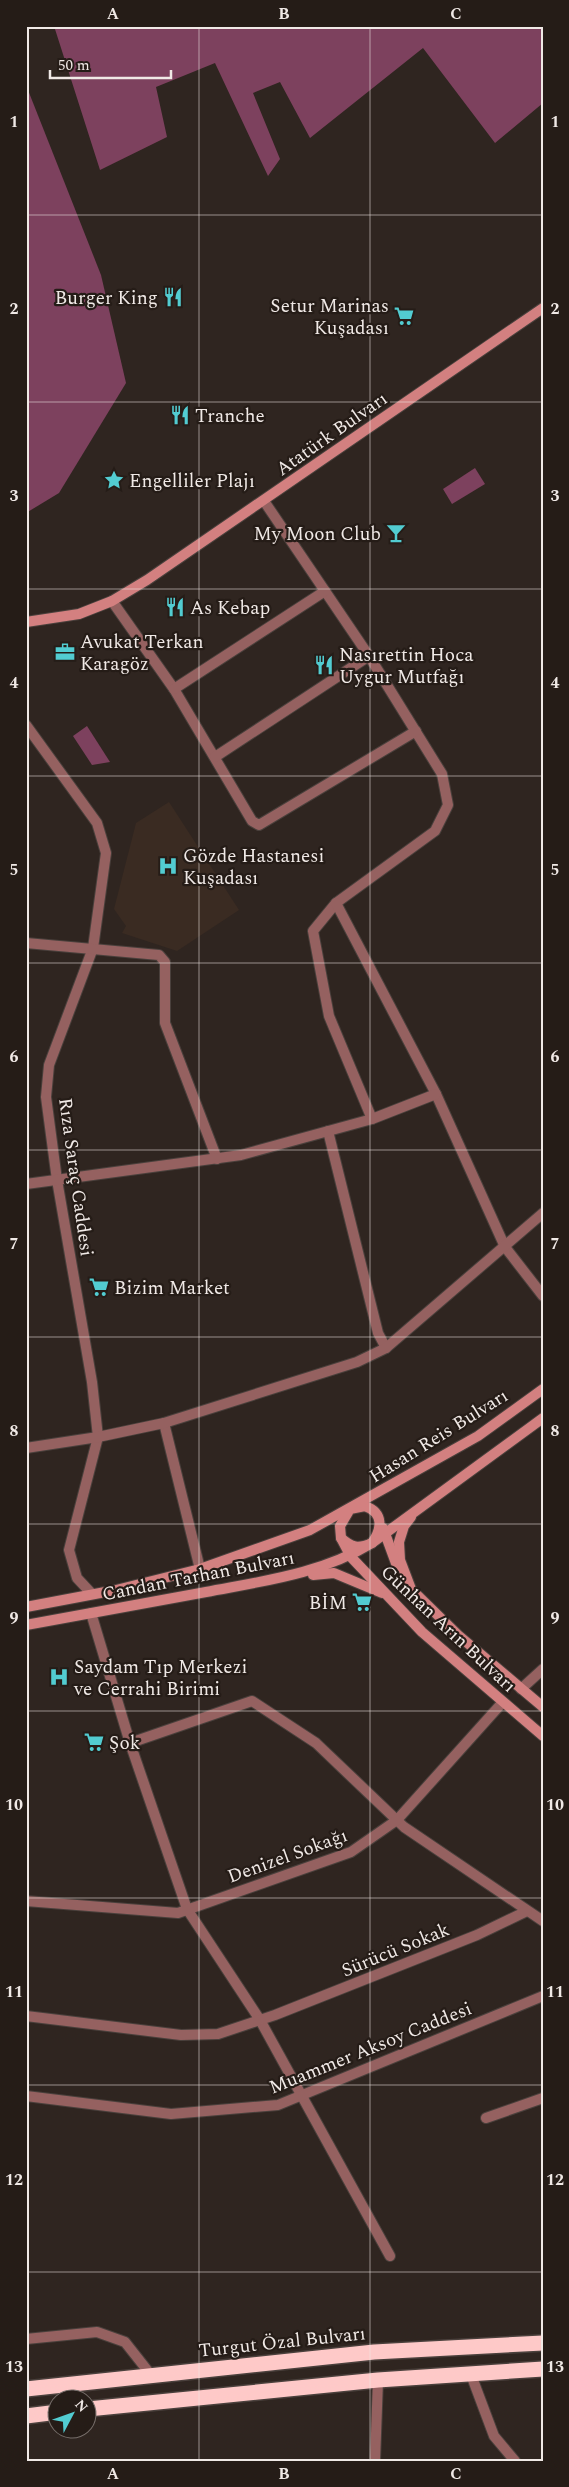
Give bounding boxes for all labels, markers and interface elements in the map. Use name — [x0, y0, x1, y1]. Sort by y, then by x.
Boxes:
text: A — [107, 2, 120, 26]
text: B — [278, 2, 290, 26]
text: C — [450, 2, 462, 26]
scale bar — [50, 48, 171, 80]
text: 50 m — [58, 54, 90, 77]
text: 1 — [10, 110, 18, 134]
text: 1 — [551, 110, 559, 134]
place label: Burger King — [55, 284, 158, 313]
restaurant icon: Burger King — [162, 286, 184, 308]
place label: Setur Marinas Kuşadası — [270, 292, 389, 343]
text: 2 — [10, 297, 19, 321]
text: 2 — [551, 297, 560, 321]
supermarket icon: Setur Marinas Kuşadası — [393, 305, 415, 327]
street label: Atatürk Bulvarı — [270, 385, 394, 484]
place label: Tranche — [195, 402, 265, 431]
restaurant icon: Tranche — [169, 404, 191, 426]
place label: Engelliler Plajı — [129, 467, 255, 496]
place icon: Engelliler Plajı — [103, 469, 125, 491]
text: 3 — [10, 484, 19, 508]
text: 3 — [551, 484, 560, 508]
place label: My Moon Club — [254, 520, 381, 549]
bar icon: My Moon Club — [385, 522, 407, 544]
place label: As Kebap — [190, 594, 270, 623]
restaurant icon: As Kebap — [164, 596, 186, 618]
place label: Avukat Terkan Karagöz — [80, 628, 204, 679]
office icon: Avukat Terkan Karagöz — [54, 641, 76, 663]
place label: Nasırettin Hoca Uygur Mutfağı — [339, 641, 474, 692]
restaurant icon: Nasırettin Hoca Uygur Mutfağı — [313, 654, 335, 676]
text: 4 — [10, 671, 19, 695]
text: 4 — [551, 671, 560, 695]
place label: Gözde Hastanesi Kuşadası — [183, 842, 324, 893]
hospital icon: Gözde Hastanesi Kuşadası — [157, 855, 179, 877]
text: 5 — [10, 858, 18, 882]
text: 5 — [551, 858, 559, 882]
text: 6 — [10, 1045, 19, 1069]
text: 6 — [551, 1045, 560, 1069]
street label: Rıza Saraç Caddesi — [50, 1096, 101, 1258]
text: 7 — [10, 1232, 19, 1256]
text: 7 — [551, 1232, 560, 1256]
place label: Bizim Market — [114, 1274, 230, 1303]
supermarket icon: Bizim Market — [88, 1276, 110, 1298]
street label: Hasan Reis Bulvarı — [364, 1382, 514, 1491]
text: 8 — [10, 1419, 19, 1443]
text: 8 — [551, 1419, 560, 1443]
street label: Candan Tarhan Bulvarı — [100, 1544, 297, 1609]
street label: Günhan Arın Bulvarı — [374, 1558, 522, 1700]
place label: BİM — [309, 1589, 347, 1618]
supermarket icon: BİM — [351, 1591, 373, 1613]
text: 9 — [10, 1606, 19, 1630]
text: 9 — [551, 1606, 560, 1630]
place label: Saydam Tıp Merkezi ve Cerrahi Birimi — [73, 1653, 248, 1704]
hospital icon: Saydam Tıp Merkezi ve Cerrahi Birimi — [48, 1666, 70, 1688]
place label: Şok — [109, 1729, 141, 1758]
supermarket icon: Şok — [83, 1731, 105, 1753]
text: 10 — [5, 1793, 23, 1817]
text: 10 — [546, 1793, 564, 1817]
street label: Denizel Sokağı — [223, 1821, 352, 1892]
street label: Sürücü Sokak — [337, 1915, 454, 1985]
text: 11 — [5, 1980, 23, 2004]
text: 11 — [546, 1980, 564, 2004]
street label: Muammer Aksoy Caddesi — [265, 1994, 476, 2102]
text: 12 — [5, 2168, 23, 2192]
text: 12 — [546, 2168, 564, 2192]
street label: Turgut Özal Bulvarı — [197, 2319, 367, 2366]
text: 13 — [5, 2355, 23, 2379]
text: 13 — [546, 2355, 564, 2379]
north arrow — [48, 2390, 98, 2440]
text: N — [70, 2395, 93, 2417]
text: A — [107, 2462, 120, 2486]
text: B — [278, 2462, 290, 2486]
text: C — [450, 2462, 462, 2486]

